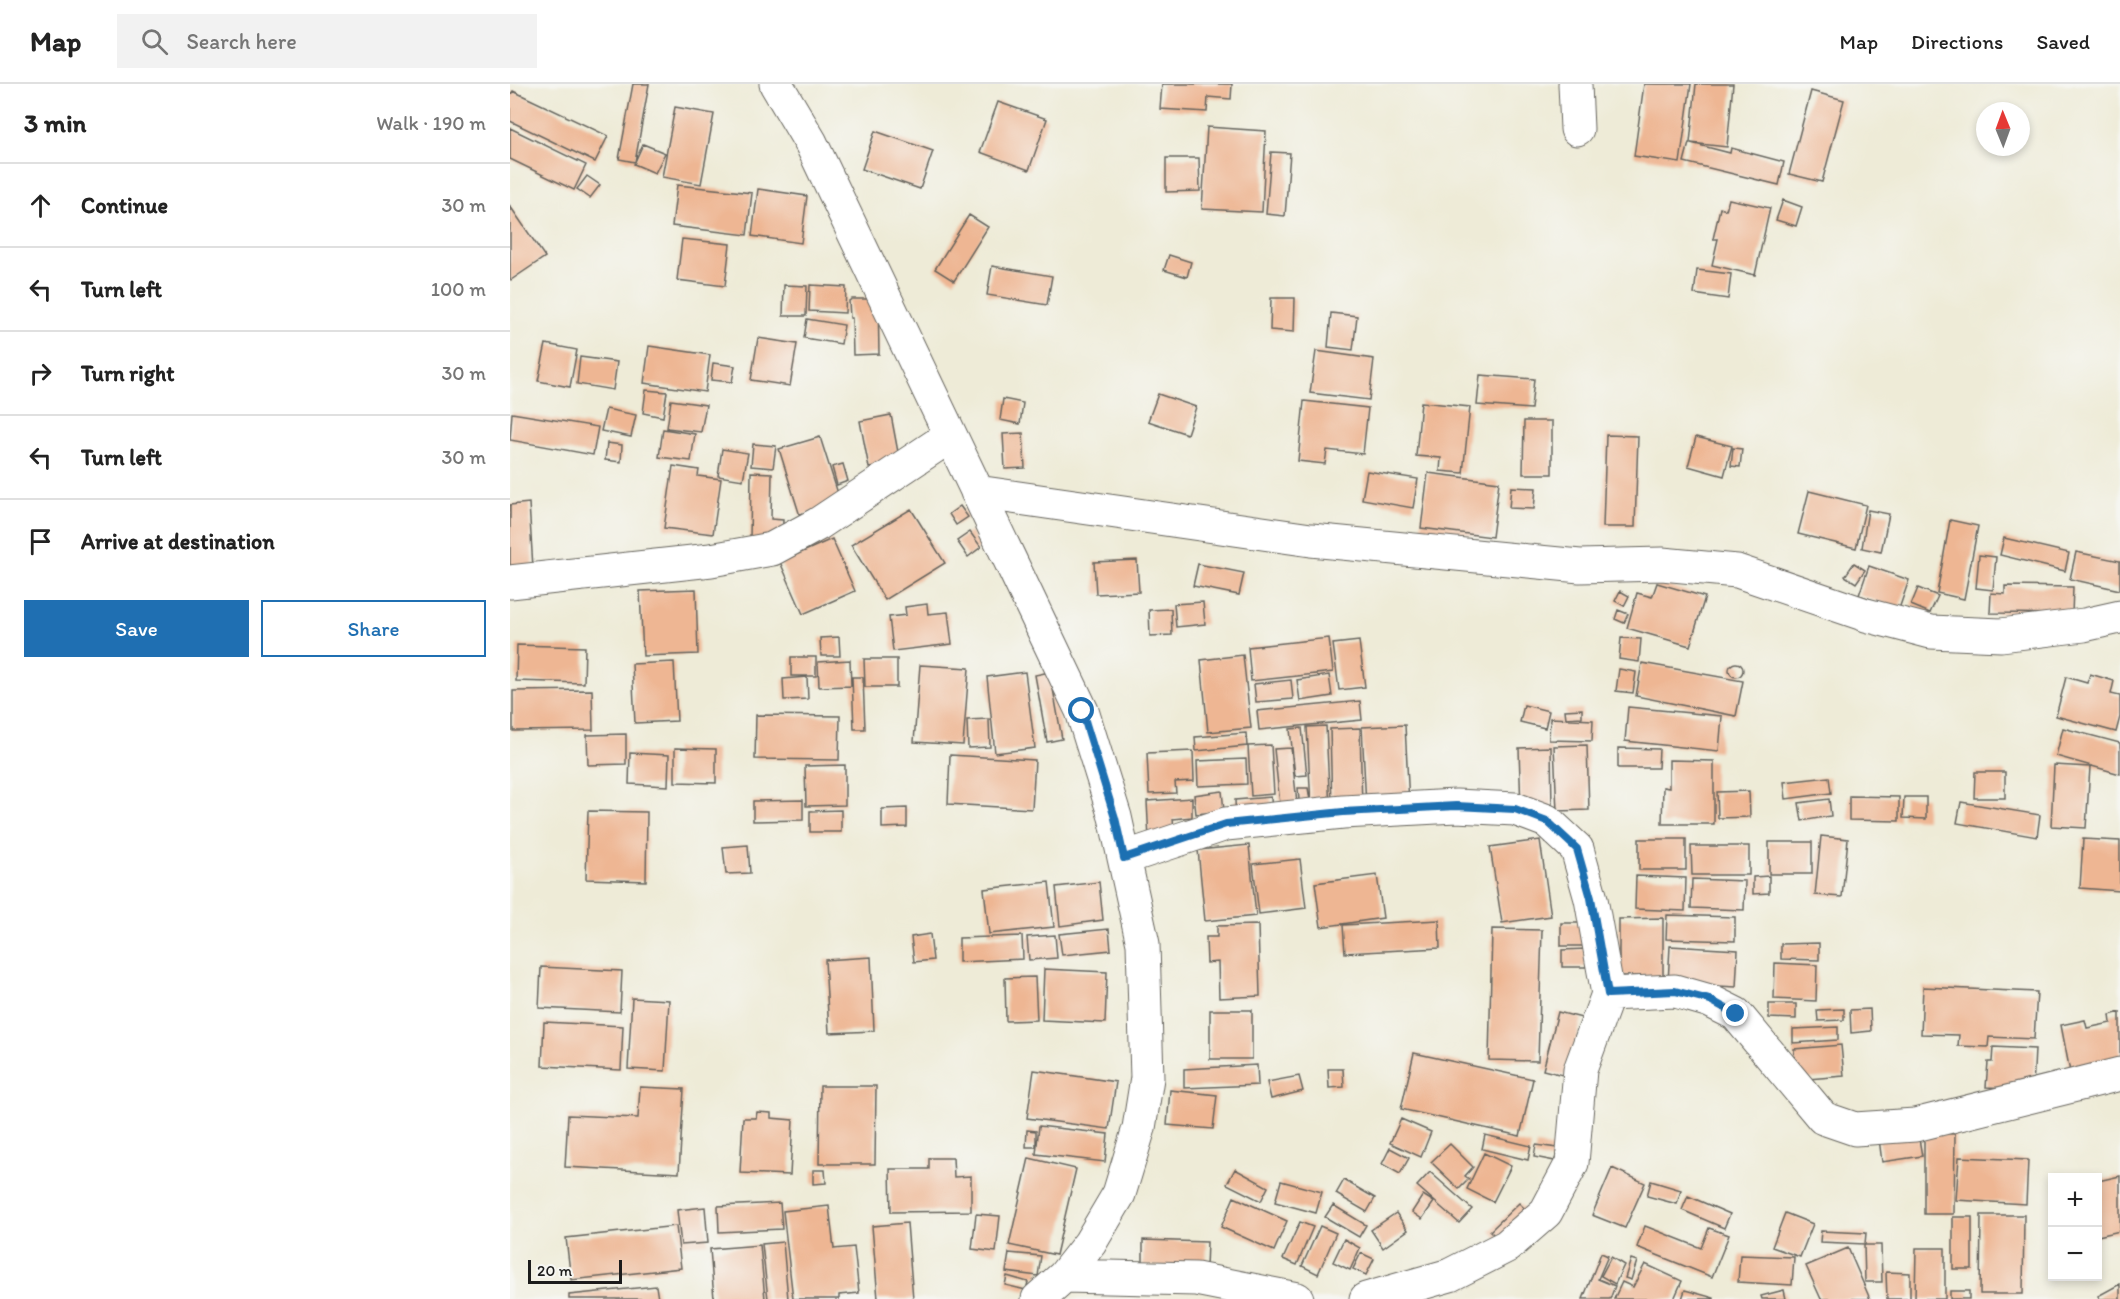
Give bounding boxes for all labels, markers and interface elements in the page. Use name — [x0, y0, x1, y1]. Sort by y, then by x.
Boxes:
search box — [117, 14, 537, 68]
text: Map — [30, 24, 81, 58]
icon: search — [138, 25, 171, 58]
text: Search here — [186, 28, 297, 55]
text: Map — [1840, 29, 1878, 54]
text: Directions — [1911, 29, 2003, 54]
text: Saved — [2036, 29, 2090, 54]
north arrow — [1976, 102, 2030, 156]
text: 3 min — [24, 107, 86, 139]
text: Walk · 190 m — [376, 111, 486, 135]
icon: ahead — [24, 189, 57, 222]
text: Continue — [81, 192, 168, 219]
text: 30 m — [441, 193, 486, 217]
icon: left — [24, 273, 57, 306]
text: Turn left — [81, 276, 162, 303]
text: 100 m — [431, 277, 486, 301]
icon: right — [24, 357, 57, 390]
text: Turn right — [81, 360, 175, 387]
text: 30 m — [441, 361, 486, 385]
icon: left — [24, 441, 57, 474]
text: Turn left — [81, 444, 162, 471]
text: 30 m — [441, 445, 486, 469]
icon: arrive — [24, 525, 57, 558]
text: Arrive at destination — [81, 528, 275, 555]
button: Save — [24, 600, 249, 657]
button: Share — [261, 600, 486, 657]
route start — [1068, 697, 1094, 723]
route end — [1722, 1000, 1748, 1026]
map controls — [2048, 1173, 2102, 1281]
button: + — [2048, 1173, 2102, 1227]
button: − — [2048, 1227, 2102, 1281]
scale bar — [528, 1257, 622, 1284]
text: 20 m — [537, 1261, 572, 1280]

